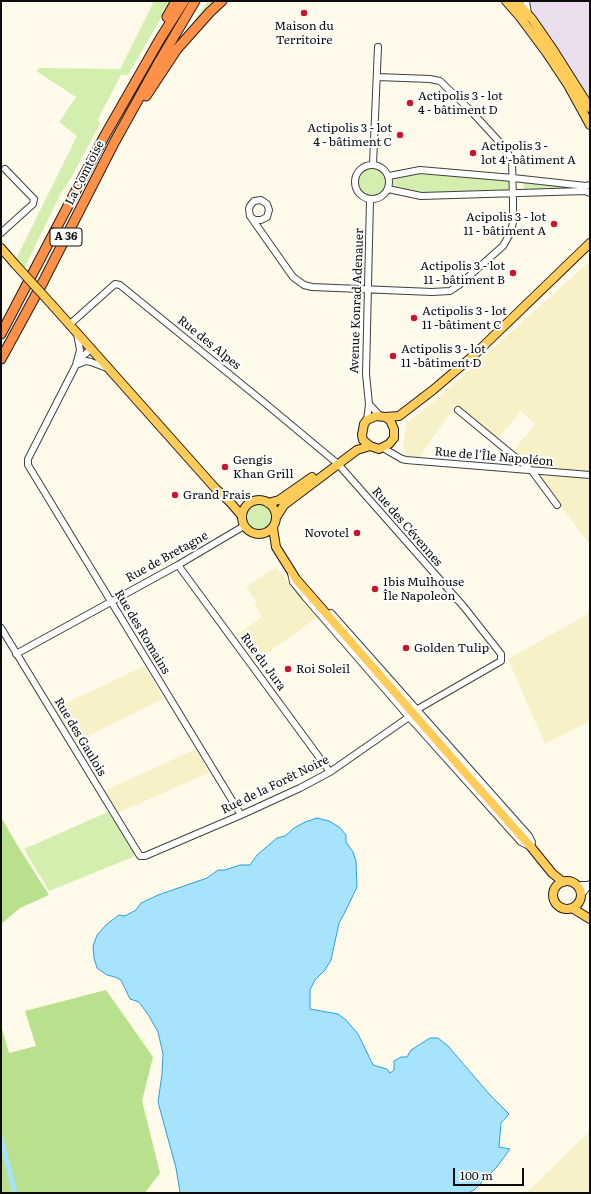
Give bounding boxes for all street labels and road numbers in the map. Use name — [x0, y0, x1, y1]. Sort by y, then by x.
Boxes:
street label: La Comtoise — [63, 138, 107, 208]
road number: A 36 — [50, 228, 82, 246]
street label: Avenue Konrad Adenauer — [347, 228, 367, 374]
street label: Rue des Alpes — [174, 313, 244, 373]
street label: Rue de l'Île Napoléon — [434, 445, 554, 469]
street label: Rue des Cévennes — [369, 485, 445, 569]
street label: Rue de Bretagne — [123, 528, 211, 586]
street label: Rue des Romains — [111, 587, 173, 677]
street label: Rue du Jura — [237, 630, 289, 694]
street label: Rue des Gaulois — [51, 695, 109, 779]
street label: Rue de la Forêt Noire — [219, 753, 331, 817]

